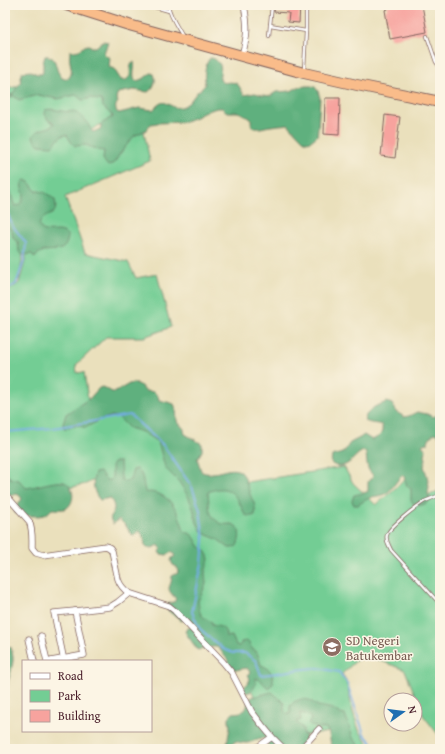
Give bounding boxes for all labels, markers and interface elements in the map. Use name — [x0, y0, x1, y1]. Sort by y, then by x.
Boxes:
place label: SD Negeri Batukembar — [346, 631, 413, 665]
school or university icon: SD Negeri Batukembar — [321, 636, 343, 658]
legend — [22, 660, 152, 732]
text: Road — [58, 667, 84, 684]
text: Park — [58, 687, 82, 704]
north arrow — [383, 692, 423, 732]
text: N — [404, 704, 422, 716]
text: Building — [58, 707, 101, 724]

